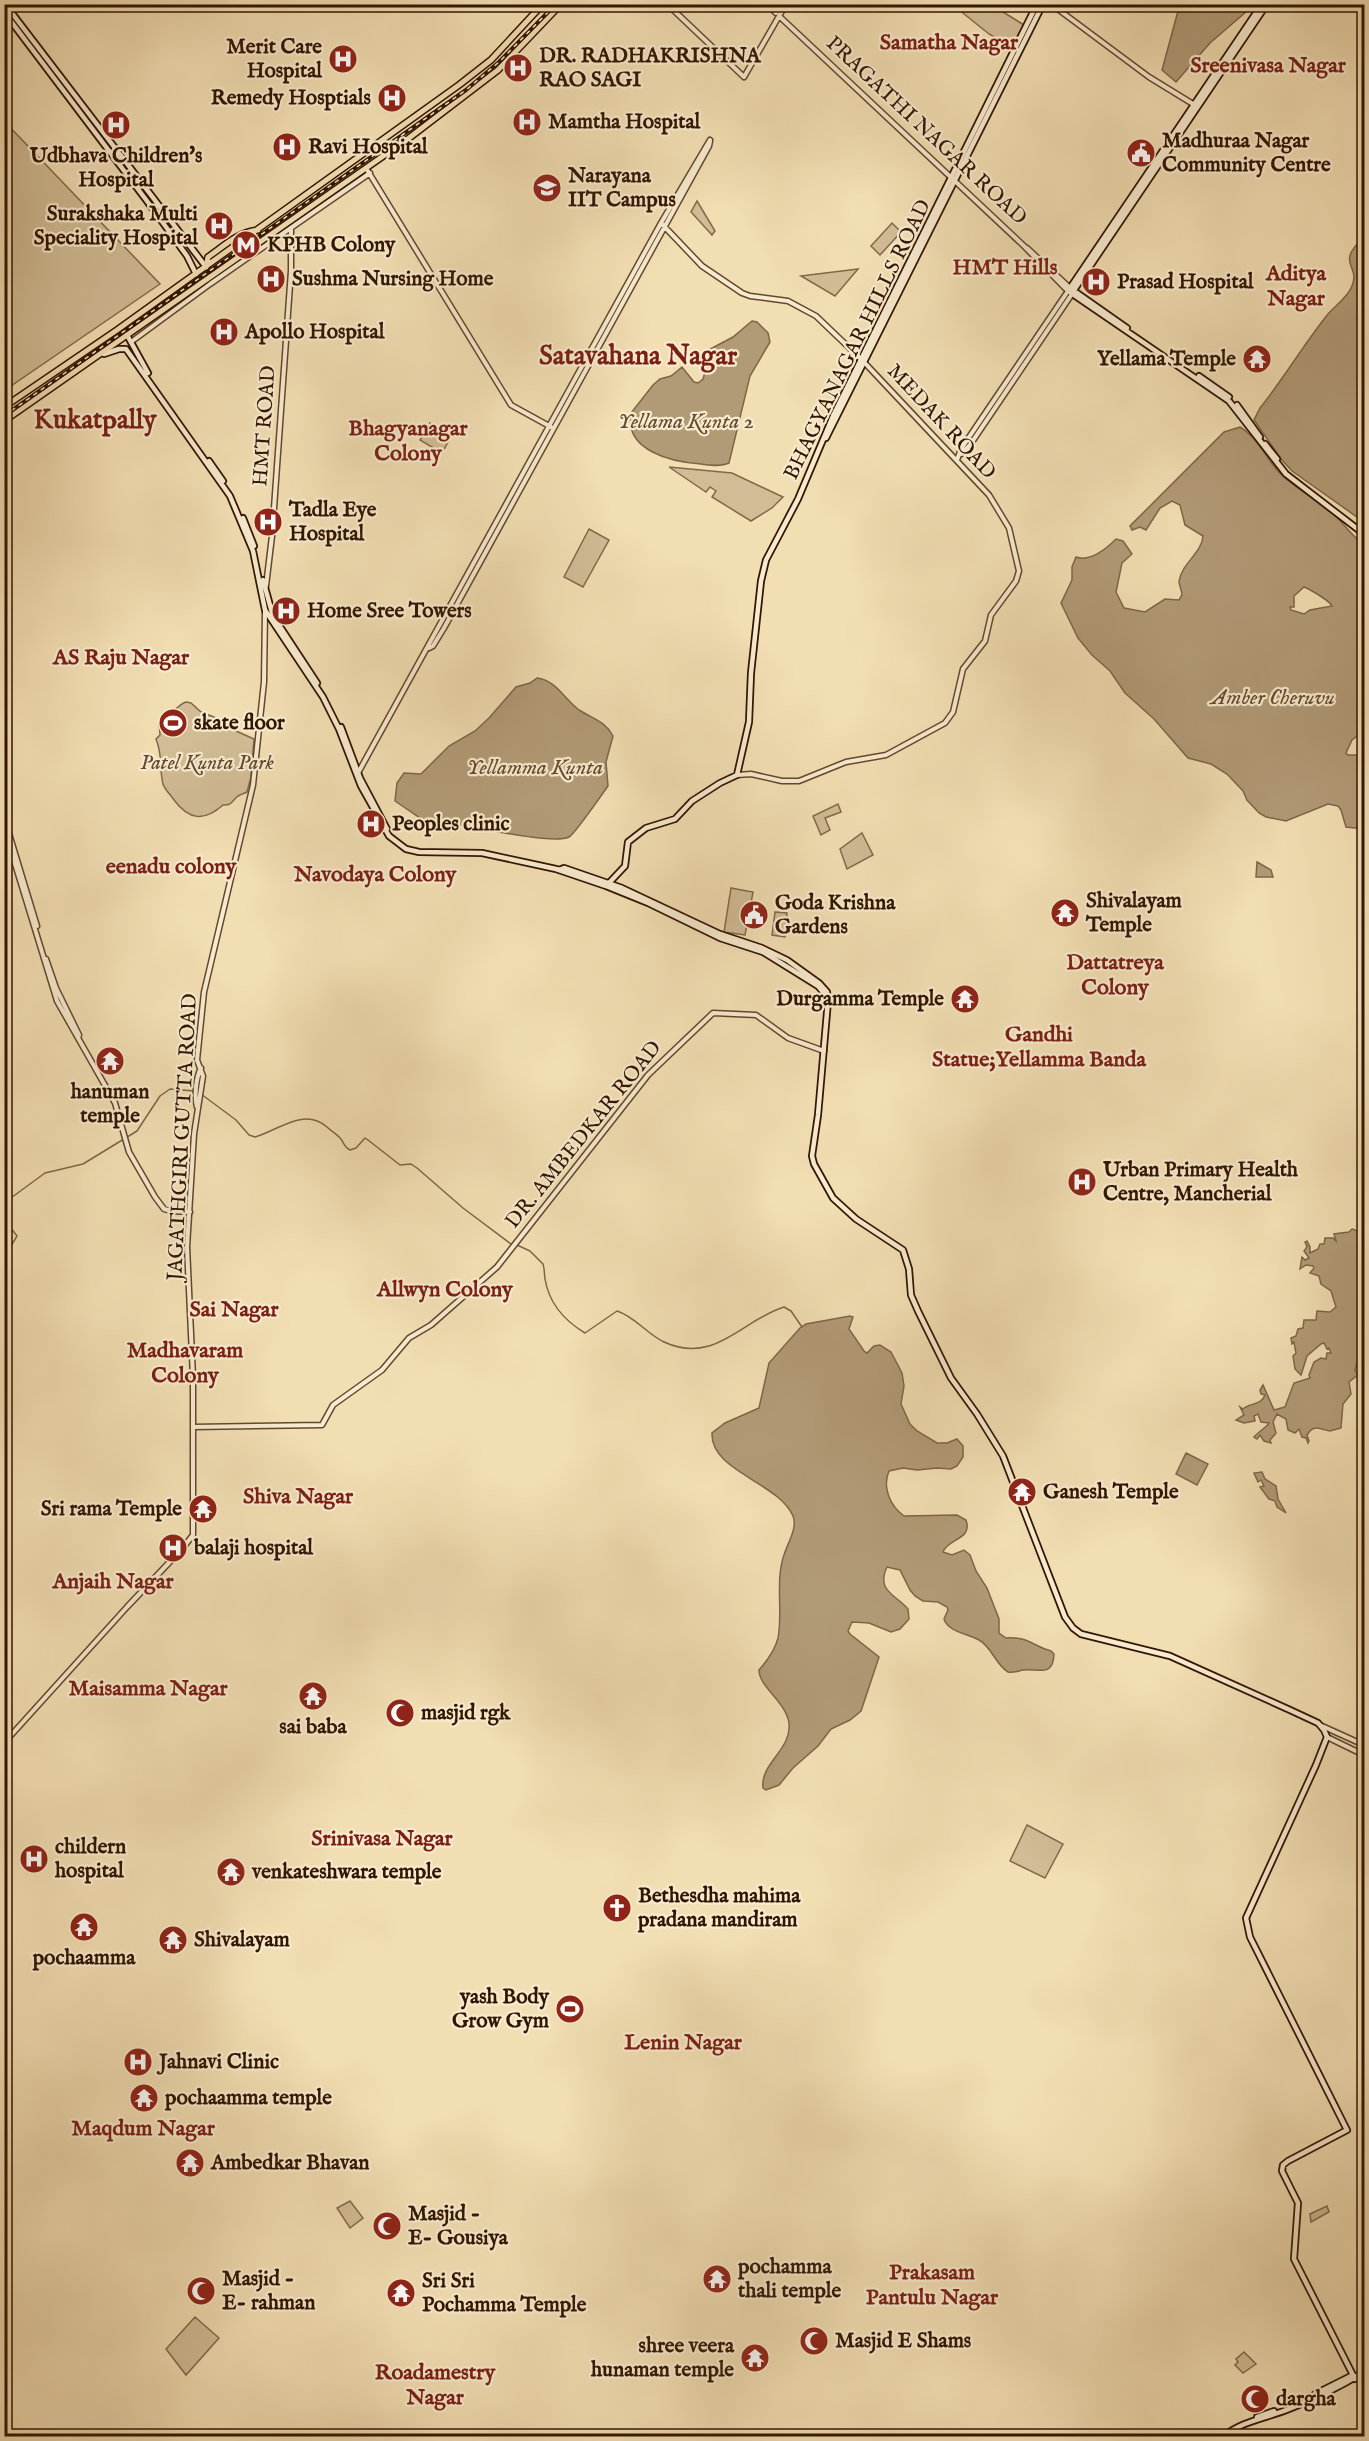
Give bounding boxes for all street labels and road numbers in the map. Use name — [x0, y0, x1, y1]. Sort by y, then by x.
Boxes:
street label: PRAGATHI NAGAR ROAD — [820, 31, 1032, 231]
street label: BHAGYANAGAR HILLS ROAD — [778, 195, 938, 485]
street label: MEDAK ROAD — [881, 359, 1001, 485]
street label: HMT ROAD — [247, 365, 283, 487]
street label: JAGATHGIRI GUTTA ROAD — [162, 993, 204, 1283]
street label: DR. AMBEDKAR ROAD — [500, 1035, 668, 1235]

